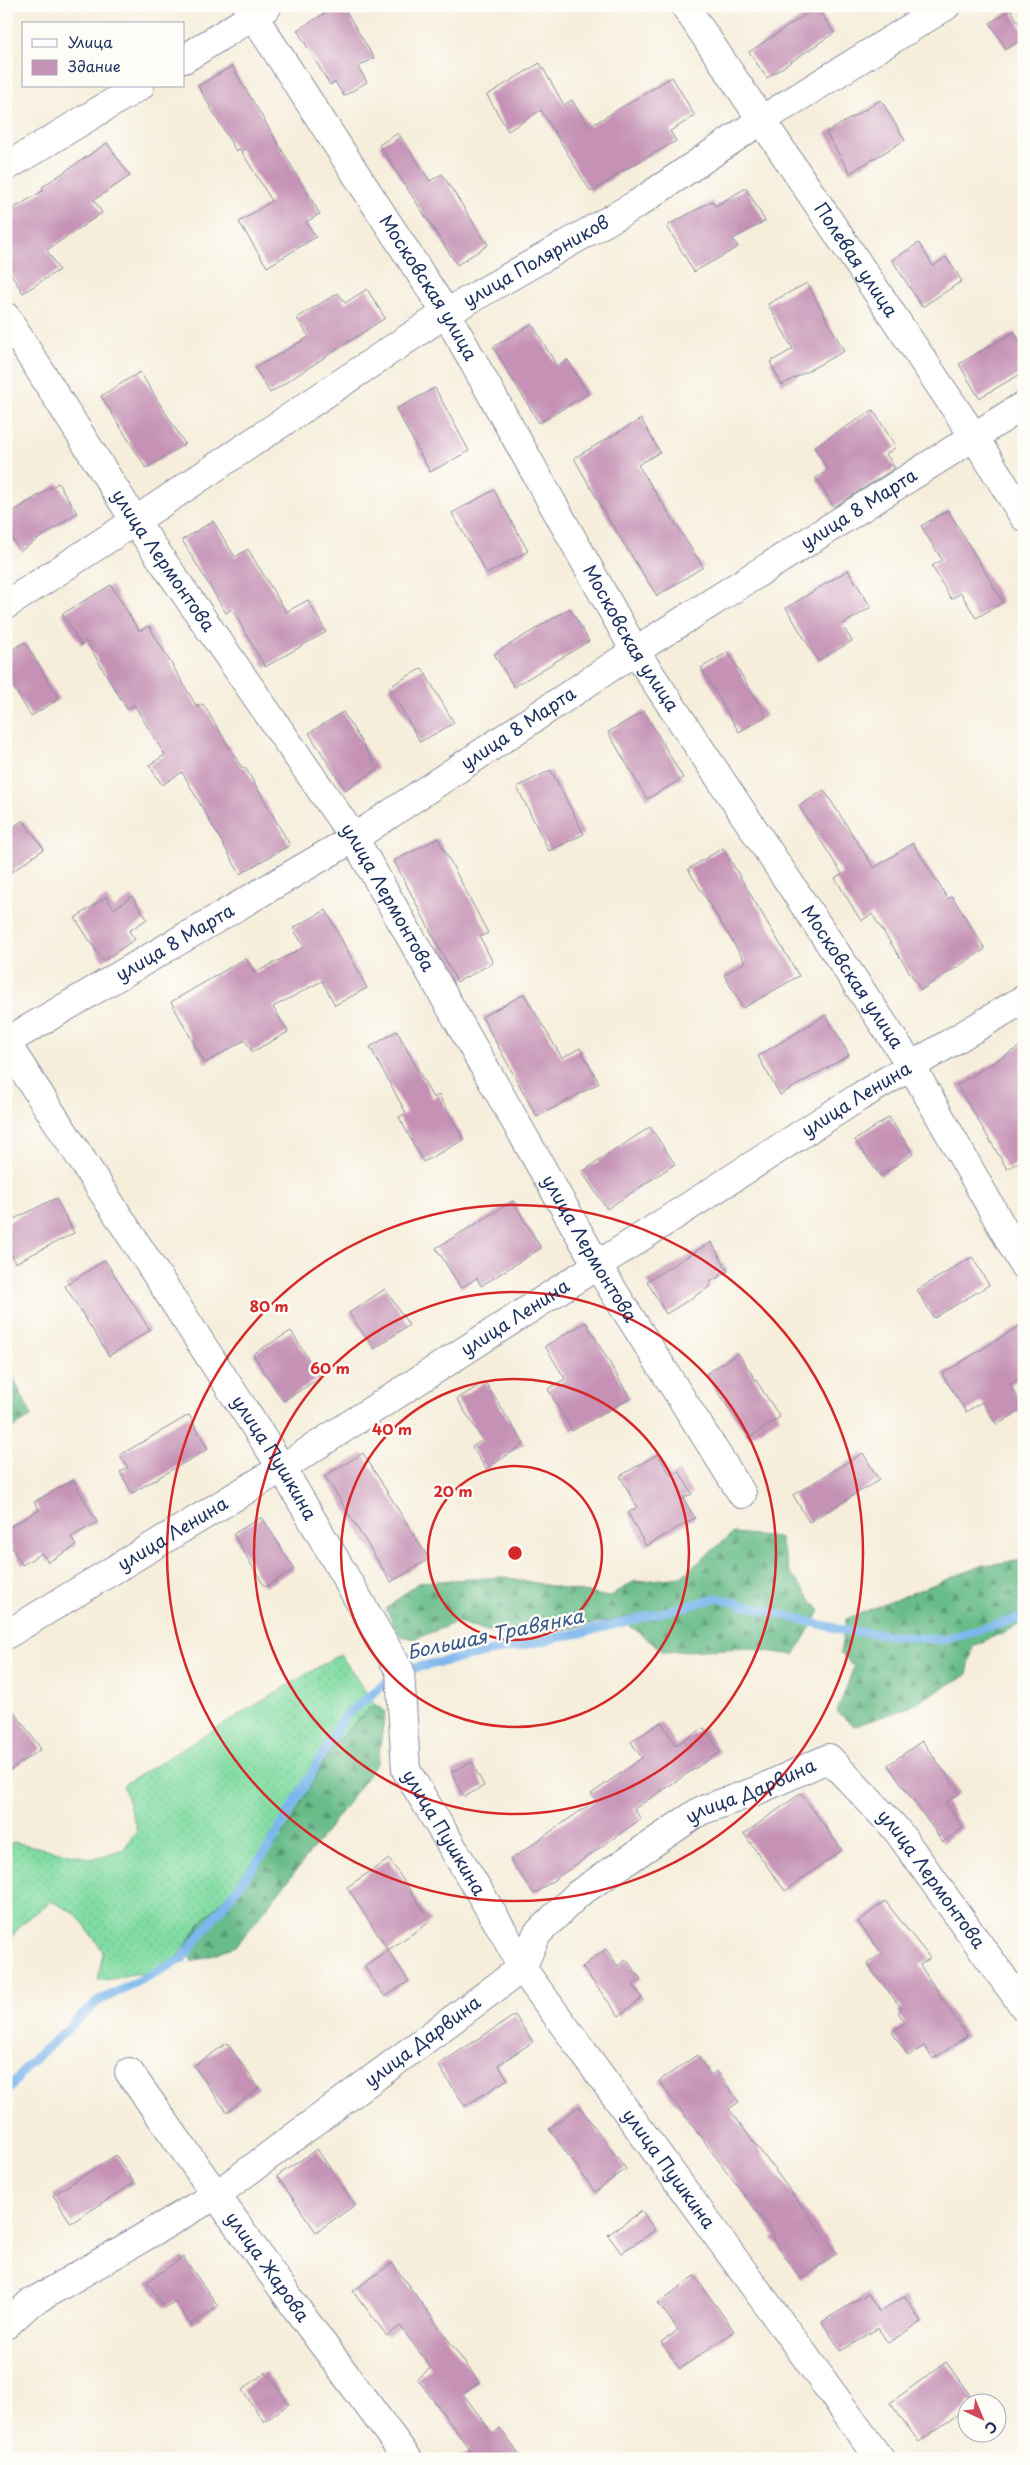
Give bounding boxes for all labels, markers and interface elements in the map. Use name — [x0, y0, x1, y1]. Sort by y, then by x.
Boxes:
legend — [22, 22, 185, 88]
text: Улица — [68, 30, 113, 53]
text: Здание — [68, 54, 121, 77]
street label: Полевая улица — [808, 196, 906, 323]
street label: улица Полярников — [457, 208, 614, 313]
street label: Московская улица — [374, 209, 485, 366]
street label: улица 8 Марта — [795, 461, 922, 555]
street label: улица Лермонтова — [106, 483, 223, 637]
street label: Московская улица — [577, 559, 687, 717]
street label: улица 8 Марта — [455, 679, 581, 776]
street label: улица Лермонтова — [335, 817, 443, 977]
street label: улица 8 Марта — [110, 896, 239, 987]
street label: Московская улица — [796, 899, 911, 1054]
street label: улица Ленина — [795, 1054, 916, 1143]
street label: улица Лермонтова — [536, 1169, 645, 1328]
street label: улица Ленина — [455, 1271, 575, 1362]
text: 80 m — [249, 1294, 289, 1317]
text: 60 m — [310, 1356, 350, 1379]
street label: улица Пушкина — [226, 1389, 325, 1525]
text: 40 m — [372, 1417, 412, 1440]
text: 20 m — [434, 1479, 472, 1502]
street label: улица Ленина — [112, 1489, 233, 1577]
centre of rings — [506, 1544, 524, 1562]
water label: Большая Травянка — [404, 1600, 587, 1665]
street label: улица Дарвина — [679, 1750, 820, 1829]
street label: улица Пушкина — [397, 1764, 494, 1901]
street label: улица Лермонтова — [872, 1802, 993, 1954]
street label: улица Дарвина — [358, 1988, 486, 2093]
street label: улица Пушкина — [617, 2102, 723, 2234]
street label: улица Жарова — [220, 2205, 317, 2328]
north arrow — [958, 2392, 1008, 2442]
text: С — [980, 2417, 1002, 2439]

